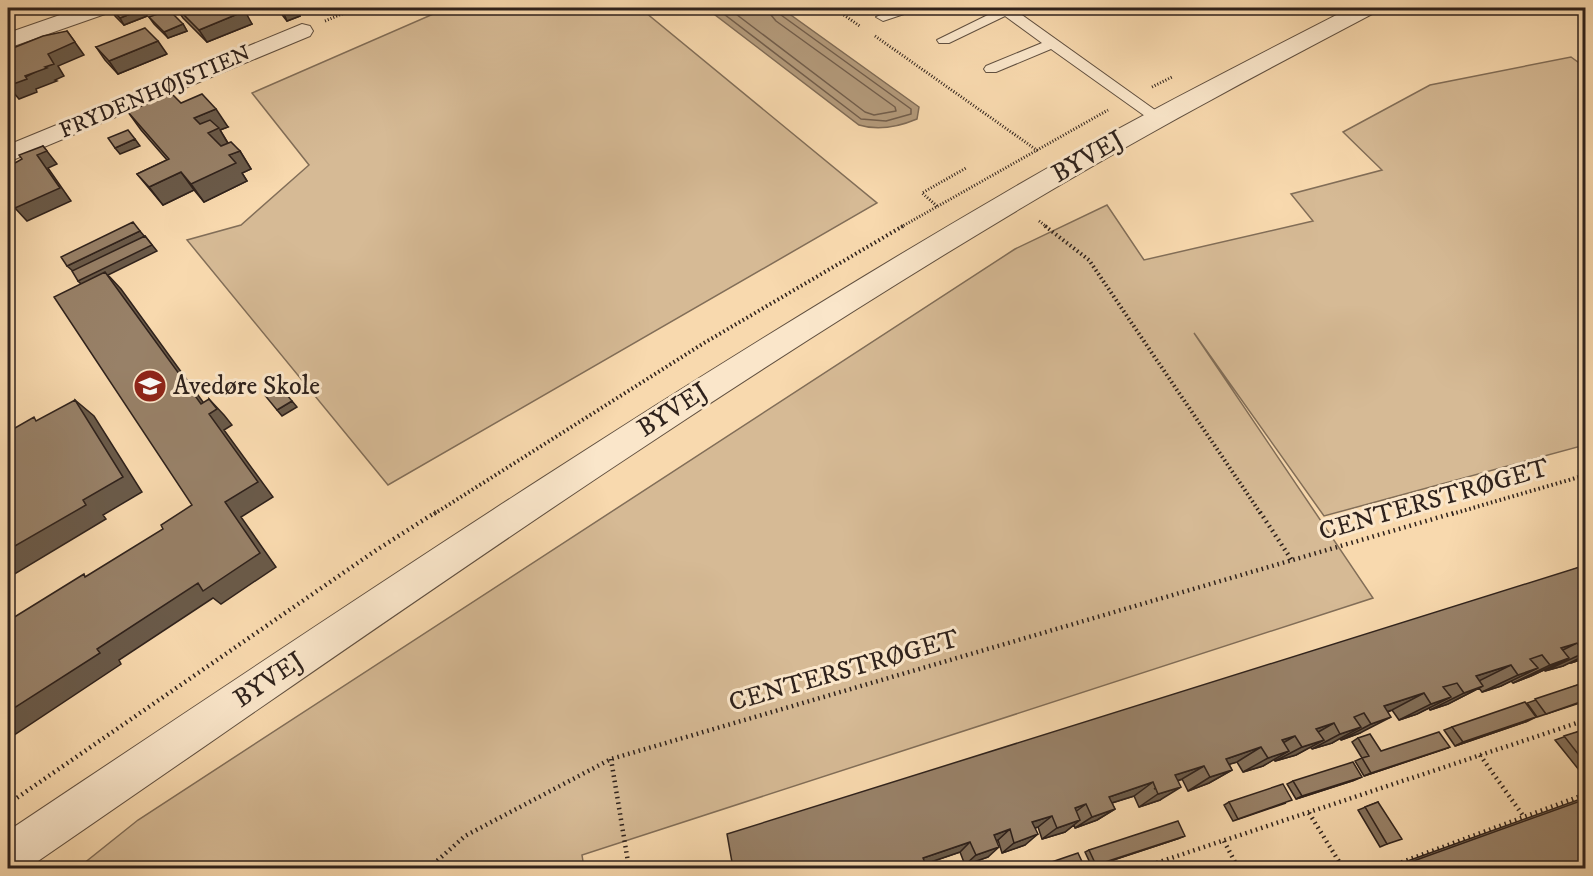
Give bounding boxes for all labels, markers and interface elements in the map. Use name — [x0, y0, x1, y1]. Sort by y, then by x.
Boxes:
street label: FRYDENHØJSTIEN — [55, 40, 255, 144]
street label: BYVEJ — [1046, 123, 1130, 191]
school or university icon: Avedøre Skole — [132, 368, 168, 404]
place label: Avedøre Skole — [173, 370, 320, 403]
street label: BYVEJ — [631, 375, 715, 445]
street label: CENTERSTRØGET — [1315, 451, 1553, 549]
street label: CENTERSTRØGET — [725, 622, 963, 720]
street label: BYVEJ — [227, 644, 311, 716]

